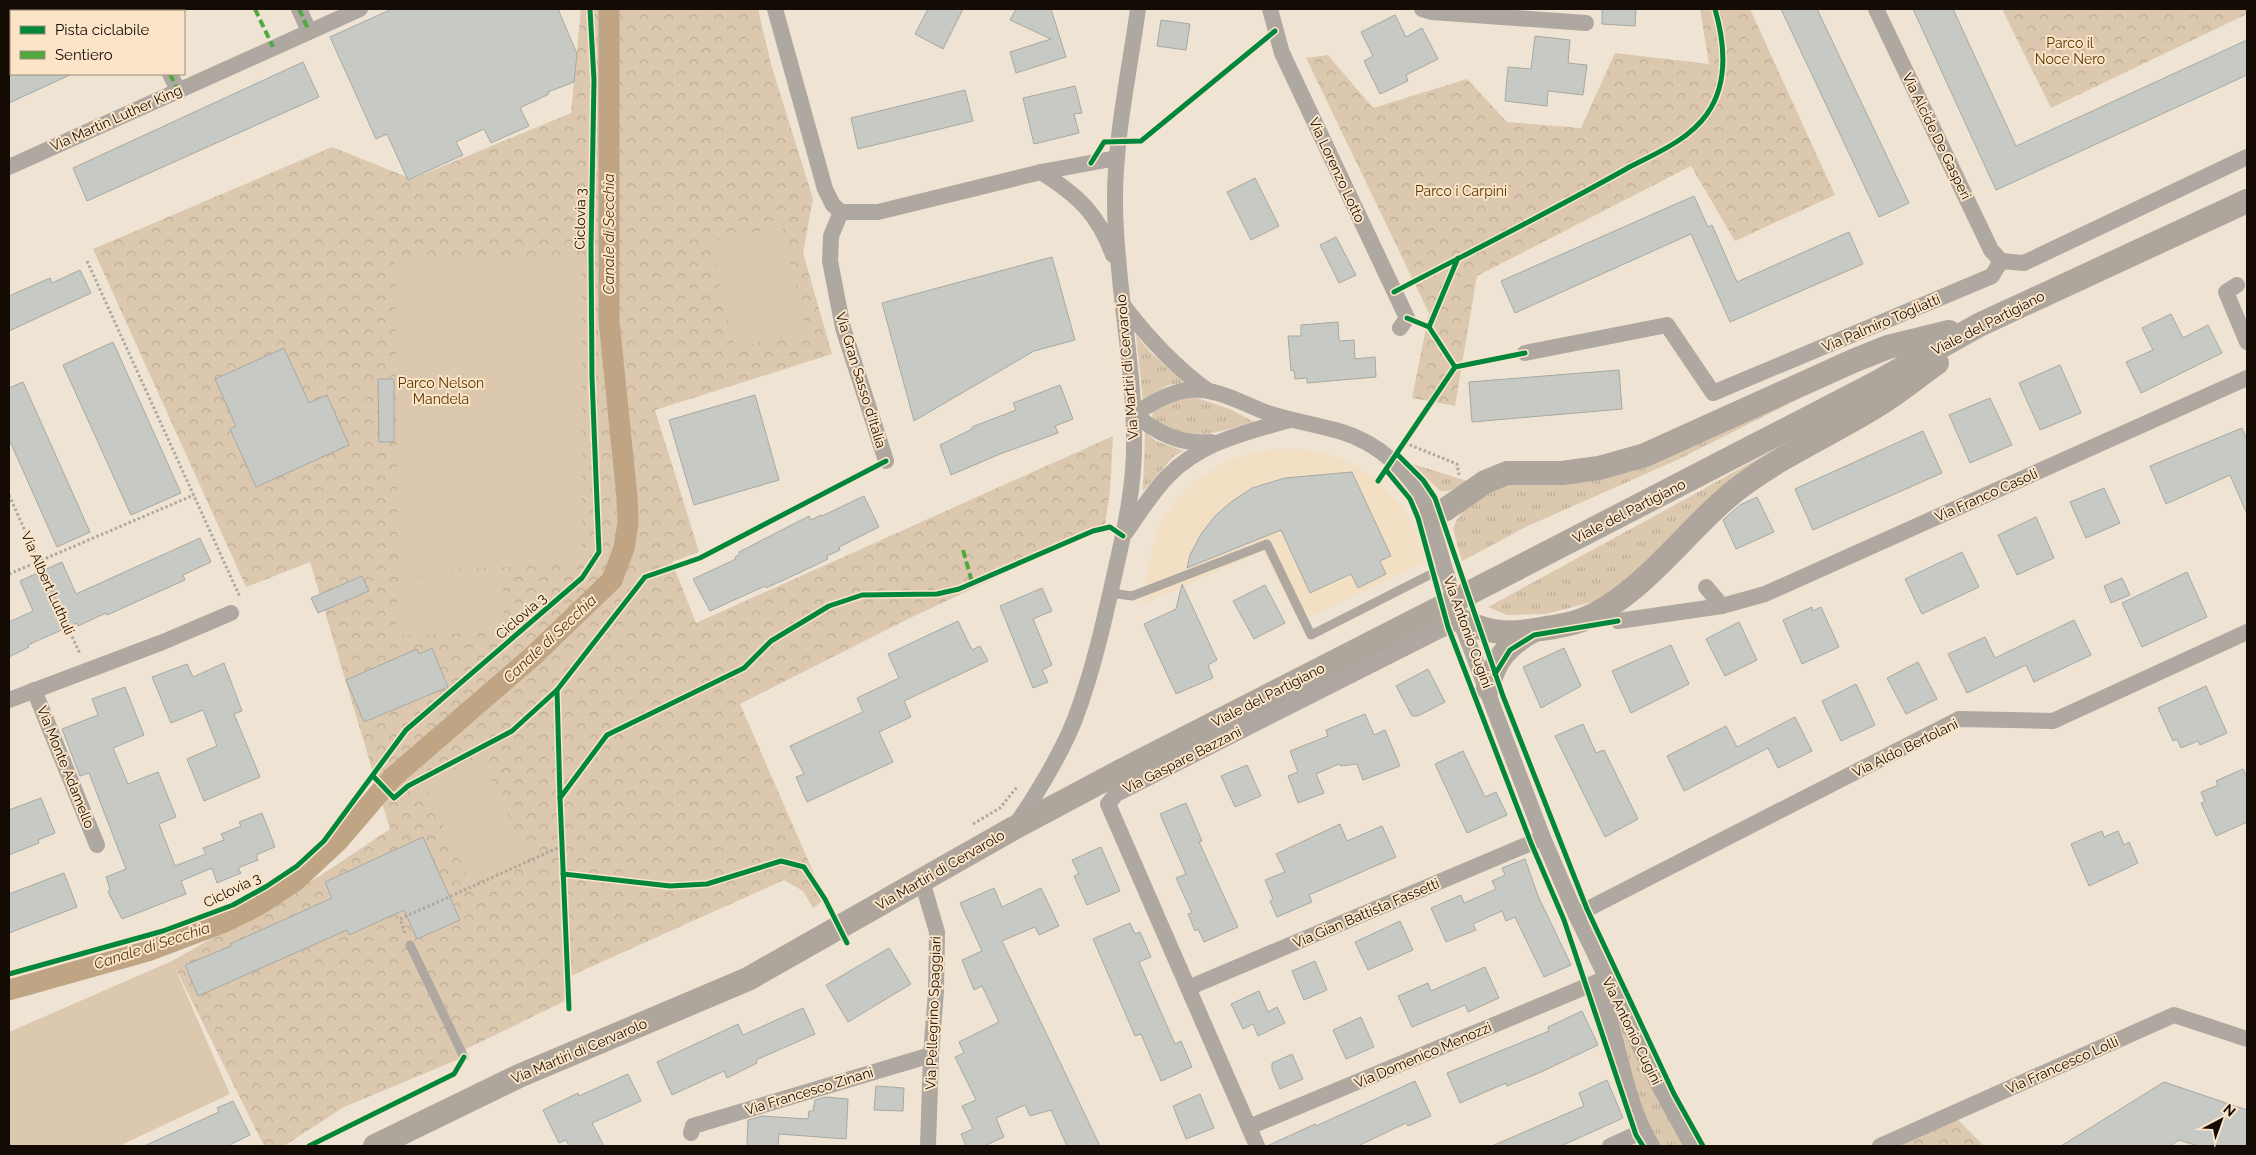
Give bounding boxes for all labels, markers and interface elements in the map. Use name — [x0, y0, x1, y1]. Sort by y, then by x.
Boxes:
legend — [10, 10, 185, 75]
text: Pista ciclabile — [55, 21, 149, 39]
park label: Parco il Noce Nero — [2035, 35, 2105, 67]
text: Sentiero — [55, 46, 113, 64]
street label: Via Alcide De Gasperi — [1899, 70, 1975, 202]
street label: Via Martin Luther King — [48, 82, 184, 154]
street label: Via Lorenzo Lotto — [1306, 115, 1368, 225]
water label: Canale di Secchia — [600, 174, 618, 294]
park label: Parco i Carpini — [1415, 183, 1507, 199]
street label: Ciclovia 3 — [571, 188, 589, 250]
street label: Viale del Partigiano — [1929, 288, 2047, 358]
street label: Via Palmiro Togliatti — [1820, 291, 1942, 355]
street label: Via Martiri di Cervarolo — [1113, 294, 1141, 440]
street label: Via Gran Sasso d'Italia — [833, 310, 889, 450]
park label: Parco Nelson Mandela — [398, 375, 484, 407]
street label: Via Franco Casoli — [1932, 465, 2040, 525]
street label: Viale del Partigiano — [1570, 476, 1688, 546]
street label: Via Albert Luthuli — [18, 529, 78, 637]
street label: Via Antonio Cugini — [1440, 574, 1496, 690]
street label: Ciclovia 3 — [493, 590, 549, 642]
water label: Canale di Secchia — [500, 591, 600, 687]
street label: Viale del Partigiano — [1209, 660, 1327, 730]
street label: Via Monte Adamello — [34, 703, 98, 831]
street label: Via Aldo Bertolani — [1850, 716, 1960, 780]
street label: Via Gaspare Bazzani — [1120, 723, 1244, 797]
street label: Via Martiri di Cervarolo — [873, 827, 1007, 913]
street label: Ciclovia 3 — [201, 869, 263, 911]
street label: Via Gian Battista Fassetti — [1290, 875, 1442, 951]
water label: Canale di Secchia — [92, 919, 212, 973]
street label: Via Pellegrino Spaggiari — [922, 936, 944, 1090]
street label: Via Antonio Cugini — [1599, 975, 1665, 1087]
street label: Via Martiri di Cervarolo — [509, 1015, 649, 1087]
street label: Via Domenico Menozzi — [1352, 1019, 1494, 1091]
street label: Via Francesco Lolli — [2003, 1033, 2121, 1097]
street label: Via Francesco Zinani — [743, 1064, 875, 1118]
north arrow — [2196, 1095, 2246, 1145]
text: N — [2220, 1101, 2239, 1120]

